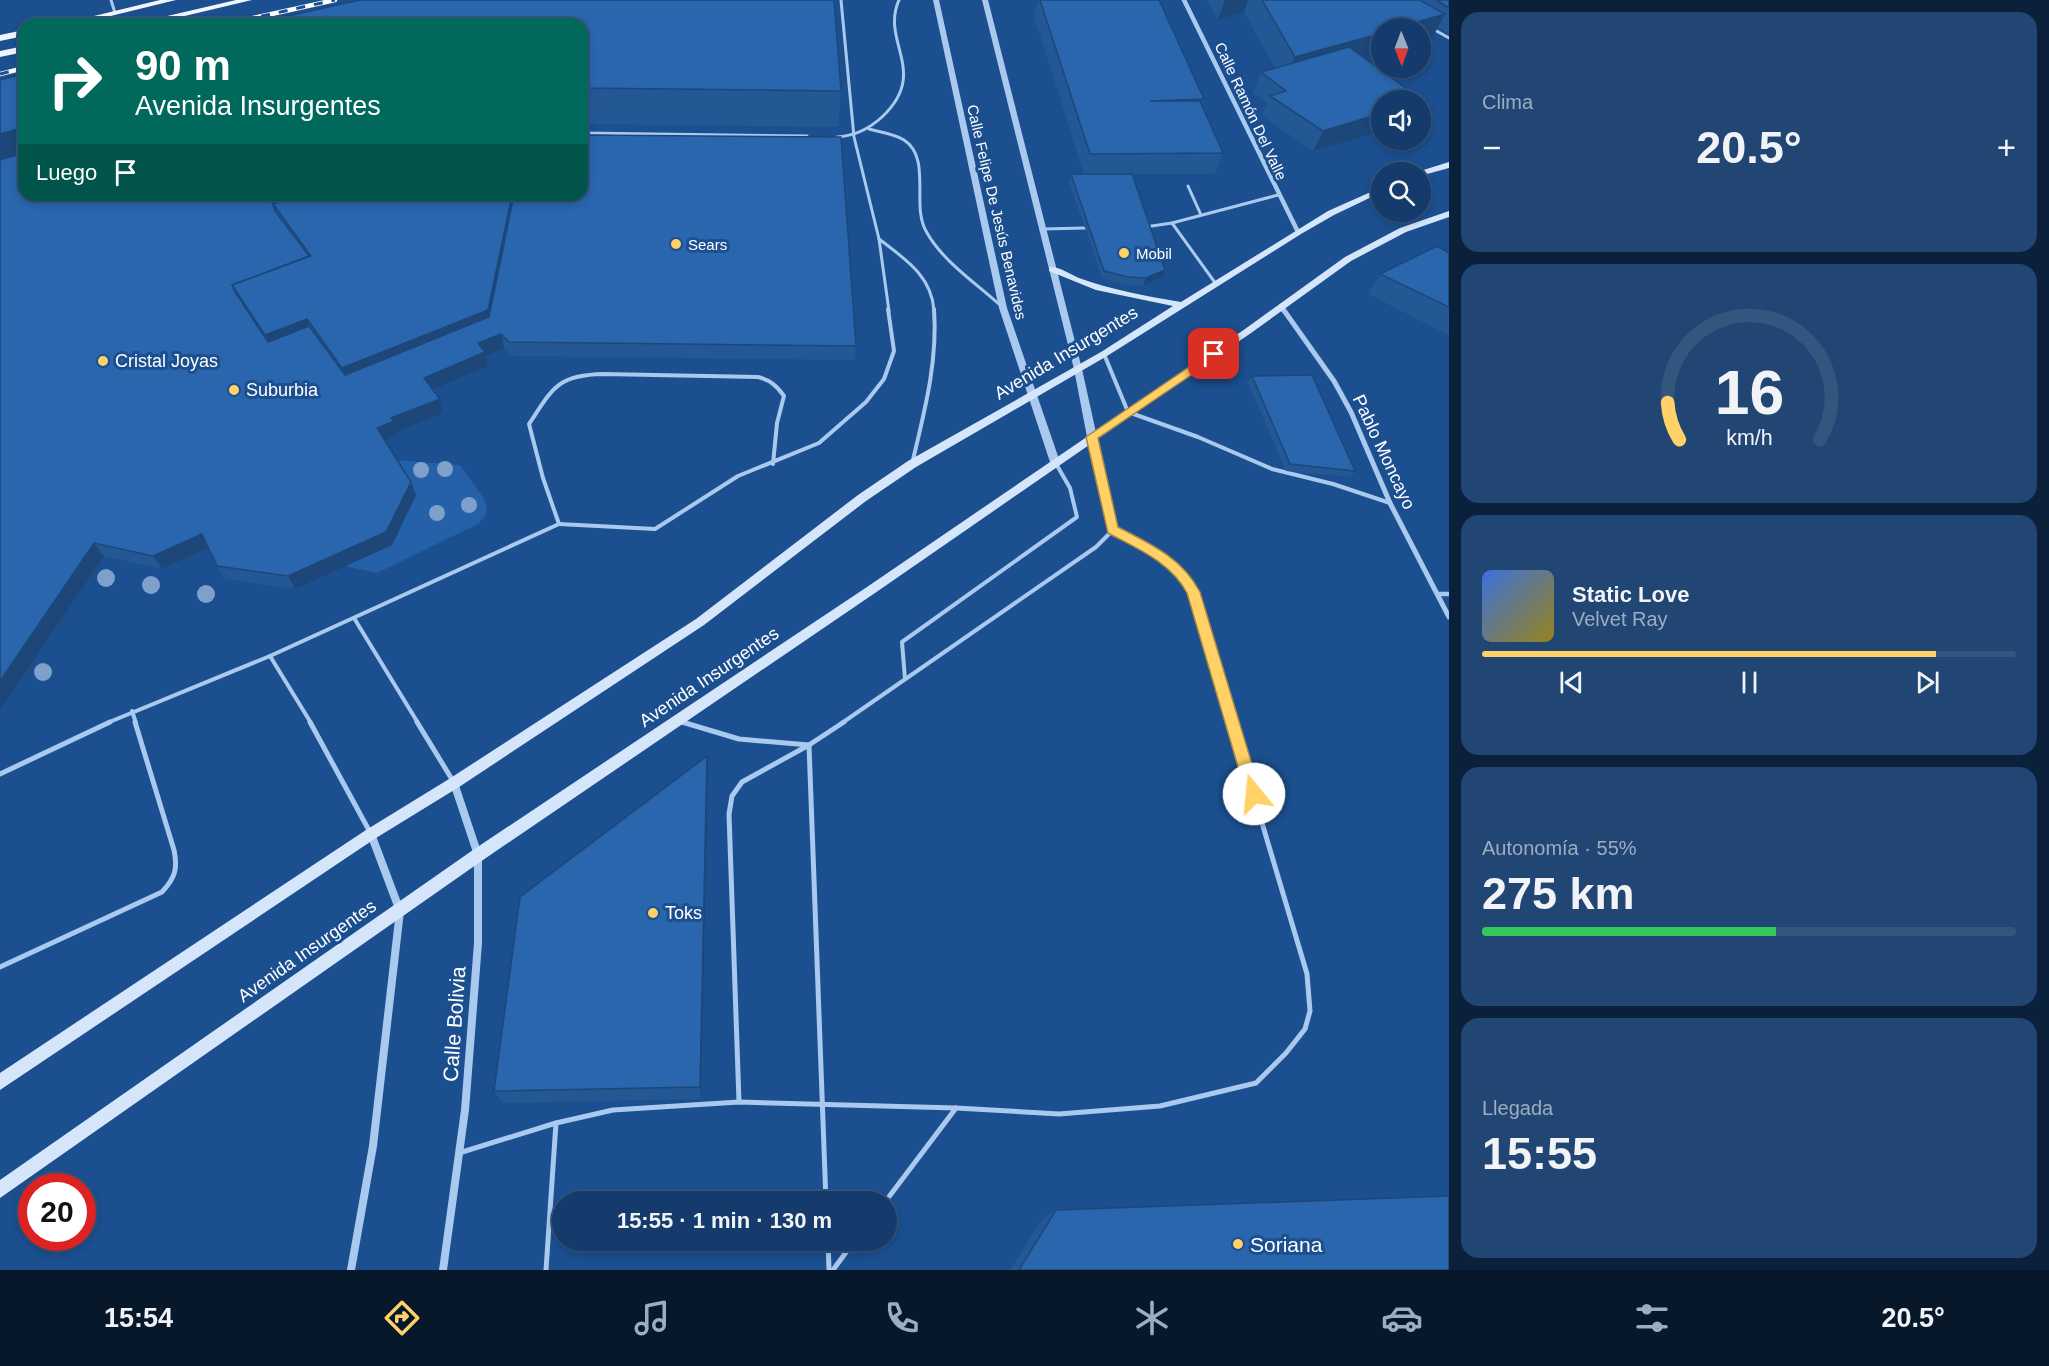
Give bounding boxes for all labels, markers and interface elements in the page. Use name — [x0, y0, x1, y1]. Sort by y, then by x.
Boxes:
north arrow — [1371, 18, 1431, 78]
map controls — [1371, 18, 1431, 222]
street label: Calle Ramón Del Valle — [1212, 40, 1290, 182]
icon: right — [36, 42, 114, 120]
text: 90 m — [135, 42, 231, 89]
button: sound — [1371, 90, 1431, 150]
text: Avenida Insurgentes — [135, 91, 381, 121]
text: Clima — [1482, 91, 1533, 113]
street label: Calle Felipe De Jesús Benavides — [964, 103, 1030, 321]
text: 20.5° — [1696, 122, 1802, 173]
text: − — [1482, 129, 1501, 166]
text: + — [1997, 129, 2016, 166]
icon: arrive — [109, 156, 142, 189]
text: Luego — [36, 160, 97, 185]
button: search — [1371, 162, 1431, 222]
place label: Sears — [688, 236, 727, 253]
marker: Sears — [669, 237, 683, 251]
place label: Mobil — [1136, 245, 1172, 262]
marker: Mobil — [1117, 246, 1131, 260]
street label: Avenida Insurgentes — [991, 302, 1141, 404]
pin — [1188, 328, 1239, 379]
icon: arrive — [1197, 337, 1230, 370]
place label: Cristal Joyas — [115, 351, 218, 371]
marker: Cristal Joyas — [96, 354, 110, 368]
text: 16 — [1714, 359, 1784, 428]
place label: Suburbia — [246, 380, 319, 400]
marker: Suburbia — [227, 383, 241, 397]
street label: Pablo Moncayo — [1349, 392, 1419, 512]
text: km/h — [1726, 427, 1772, 451]
text: Static Love — [1572, 582, 1689, 607]
text: Velvet Ray — [1572, 608, 1668, 630]
street label: Avenida Insurgentes — [636, 623, 782, 731]
icon: previous — [1555, 666, 1588, 699]
icon: pause — [1733, 666, 1766, 699]
icon: next — [1911, 666, 1944, 699]
position arrow — [1222, 762, 1286, 826]
text: Autonomía · 55% — [1482, 837, 1637, 859]
text: 275 km — [1482, 868, 1635, 919]
street label: Avenida Insurgentes — [234, 896, 380, 1006]
place label: Toks — [665, 903, 702, 923]
marker: Toks — [646, 906, 660, 920]
street label: Calle Bolivia — [438, 965, 470, 1082]
text: Llegada — [1482, 1097, 1553, 1119]
text: 15:55 — [1482, 1128, 1597, 1179]
speed limit sign: 20 — [18, 1173, 96, 1251]
text: 15:55 · 1 min · 130 m — [617, 1208, 832, 1233]
place label: Soriana — [1250, 1233, 1323, 1256]
marker: Soriana — [1231, 1237, 1245, 1251]
icon: directions — [381, 1297, 423, 1339]
icon: music — [631, 1297, 673, 1339]
icon: phone — [881, 1297, 923, 1339]
icon: climate — [1131, 1297, 1173, 1339]
icon: car — [1381, 1297, 1423, 1339]
icon: filters — [1631, 1297, 1673, 1339]
text: 15:54 — [104, 1303, 173, 1333]
text: 20.5° — [1882, 1303, 1945, 1333]

